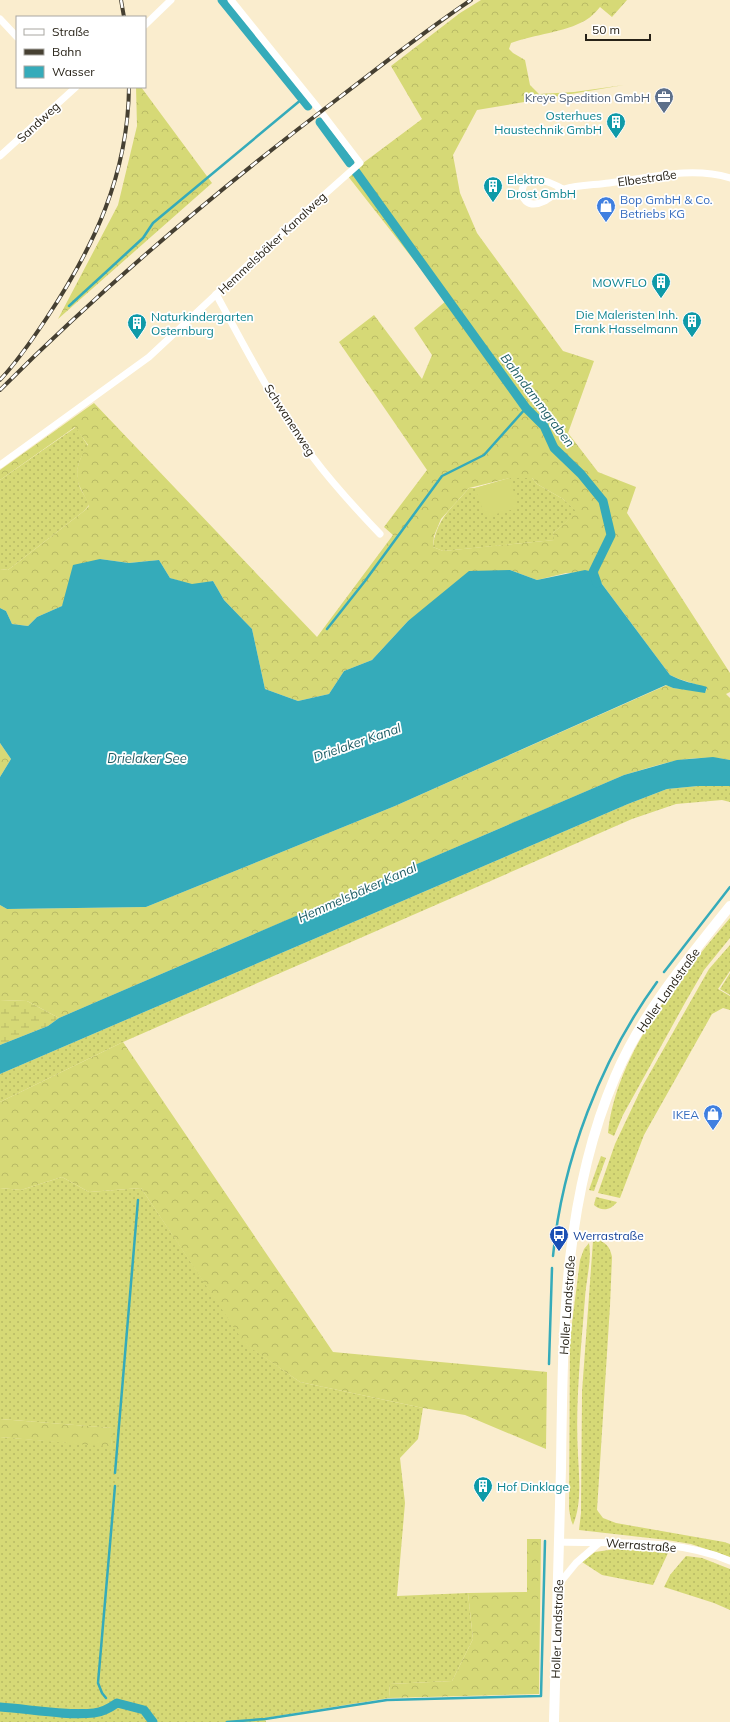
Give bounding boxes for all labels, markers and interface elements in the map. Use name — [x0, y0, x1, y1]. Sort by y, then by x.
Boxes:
legend — [16, 16, 146, 88]
scale bar — [586, 16, 650, 42]
text: 50 m — [592, 22, 620, 37]
text: Straße — [52, 24, 89, 39]
text: Bahn — [52, 44, 81, 59]
text: Wasser — [52, 64, 95, 79]
office icon: Kreye Spedition GmbH — [653, 86, 675, 114]
place label: Kreye Spedition GmbH — [525, 90, 650, 105]
street label: Sandweg — [13, 98, 63, 146]
place label: Osterhues Haustechnik GmbH — [494, 108, 602, 137]
building icon: Osterhues Haustechnik GmbH — [605, 111, 627, 139]
street label: Elbestraße — [617, 166, 677, 190]
place label: Elektro Drost GmbH — [507, 172, 576, 201]
building icon: Elektro Drost GmbH — [482, 175, 504, 203]
street label: Hemmelsbäker Kanalweg — [215, 189, 329, 297]
place label: Bop GmbH & Co. Betriebs KG — [620, 192, 712, 221]
shop icon: Bop GmbH & Co. Betriebs KG — [595, 195, 617, 223]
building icon: MOWFLO — [650, 271, 672, 299]
place label: MOWFLO — [592, 275, 647, 290]
place label: Die Maleristen Inh. Frank Hasselmann — [574, 307, 678, 336]
place label: Naturkindergarten Osternburg — [151, 309, 254, 338]
building icon: Die Maleristen Inh. Frank Hasselmann — [681, 310, 703, 338]
building icon: Naturkindergarten Osternburg — [126, 312, 148, 340]
water label: Bahndammgraben — [498, 350, 578, 450]
street label: Schwanenweg — [261, 381, 319, 459]
water label: Drielaker Kanal — [311, 719, 404, 765]
water label: Drielaker See — [107, 750, 187, 766]
water label: Hemmelsbäker Kanal — [295, 858, 420, 925]
street label: Holler Landstraße — [633, 945, 703, 1035]
shop icon: IKEA — [702, 1103, 724, 1131]
place label: IKEA — [673, 1107, 699, 1122]
bus stop icon: Werrastraße — [548, 1224, 570, 1252]
place label: Werrastraße — [573, 1228, 644, 1243]
street label: Holler Landstraße — [556, 1255, 578, 1355]
building icon: Hof Dinklage — [472, 1475, 494, 1503]
place label: Hof Dinklage — [497, 1479, 569, 1494]
street label: Werrastraße — [605, 1535, 677, 1555]
street label: Holler Landstraße — [548, 1579, 566, 1679]

